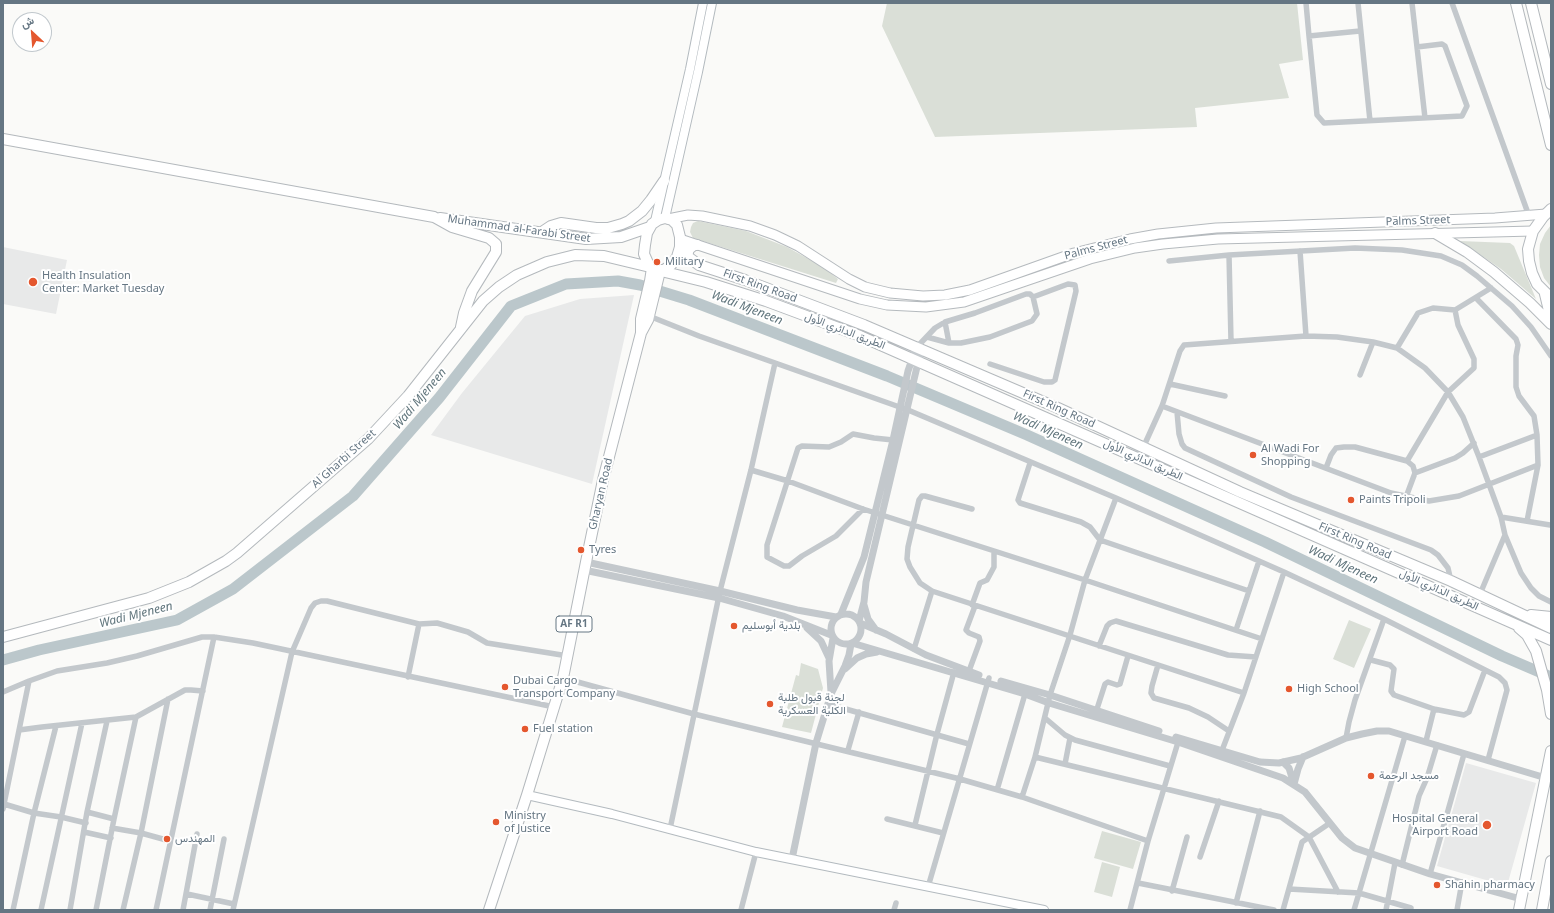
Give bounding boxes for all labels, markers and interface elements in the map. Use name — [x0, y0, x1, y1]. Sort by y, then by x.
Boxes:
north arrow — [12, 12, 52, 52]
text: ش — [18, 12, 36, 31]
street label: Muhammad al-Farabi Street — [447, 212, 591, 246]
street label: Palms Street — [1385, 213, 1451, 229]
street label: Palms Street — [1063, 233, 1129, 263]
place label: Military — [665, 255, 704, 269]
marker: Military — [652, 257, 662, 267]
street label: First Ring Road — [721, 267, 799, 305]
place label: Health Insulation Center: Market Tuesday — [42, 269, 164, 295]
marker: Health Insulation Center: Market Tuesday — [27, 276, 39, 288]
water label: Wadi Mjeneen — [709, 288, 785, 328]
street label: الطريق الدائري الأول — [803, 310, 887, 352]
water label: Wadi Mjeneen — [390, 366, 450, 432]
street label: First Ring Road — [1021, 387, 1097, 431]
water label: Wadi Mjeneen — [1011, 409, 1085, 453]
street label: Al Gharbi Street — [309, 427, 379, 491]
street label: الطريق الدائري الأول — [1101, 437, 1185, 483]
place label: Al Wadi For Shopping — [1261, 442, 1319, 468]
marker: Al Wadi For Shopping — [1248, 450, 1258, 460]
street label: Gharyan Road — [586, 457, 616, 531]
place label: Paints Tripoli — [1359, 493, 1426, 507]
marker: Paints Tripoli — [1346, 495, 1356, 505]
street label: First Ring Road — [1317, 520, 1393, 562]
place label: Tyres — [589, 543, 616, 557]
water label: Wadi Mjeneen — [1306, 543, 1380, 587]
marker: Tyres — [576, 545, 586, 555]
street label: الطريق الدائري الأول — [1397, 567, 1481, 613]
water label: Wadi Mjeneen — [98, 599, 174, 631]
road number: AF R1 — [556, 616, 592, 632]
place label: بلدية أبوسليم — [742, 619, 800, 633]
marker: بلدية أبوسليم — [729, 621, 739, 631]
place label: Dubai Cargo Transport Company — [513, 674, 615, 700]
marker: Dubai Cargo Transport Company — [500, 682, 510, 692]
place label: High School — [1297, 682, 1359, 696]
marker: High School — [1284, 684, 1294, 694]
place label: لجنة قبول طلبة الكلية العسكرية — [778, 691, 846, 717]
marker: لجنة قبول طلبة الكلية العسكرية — [765, 699, 775, 709]
place label: Fuel station — [533, 722, 593, 736]
marker: Fuel station — [520, 724, 530, 734]
place label: مسجد الرحمة — [1379, 769, 1439, 783]
marker: مسجد الرحمة — [1366, 771, 1376, 781]
place label: Ministry of Justice — [504, 809, 551, 835]
place label: Hospital General Airport Road — [1392, 812, 1478, 838]
marker: Ministry of Justice — [491, 817, 501, 827]
marker: Hospital General Airport Road — [1481, 819, 1493, 831]
place label: المهندس — [175, 832, 215, 846]
marker: المهندس — [162, 834, 172, 844]
place label: Shahin pharmacy — [1445, 878, 1535, 892]
marker: Shahin pharmacy — [1432, 880, 1442, 890]

